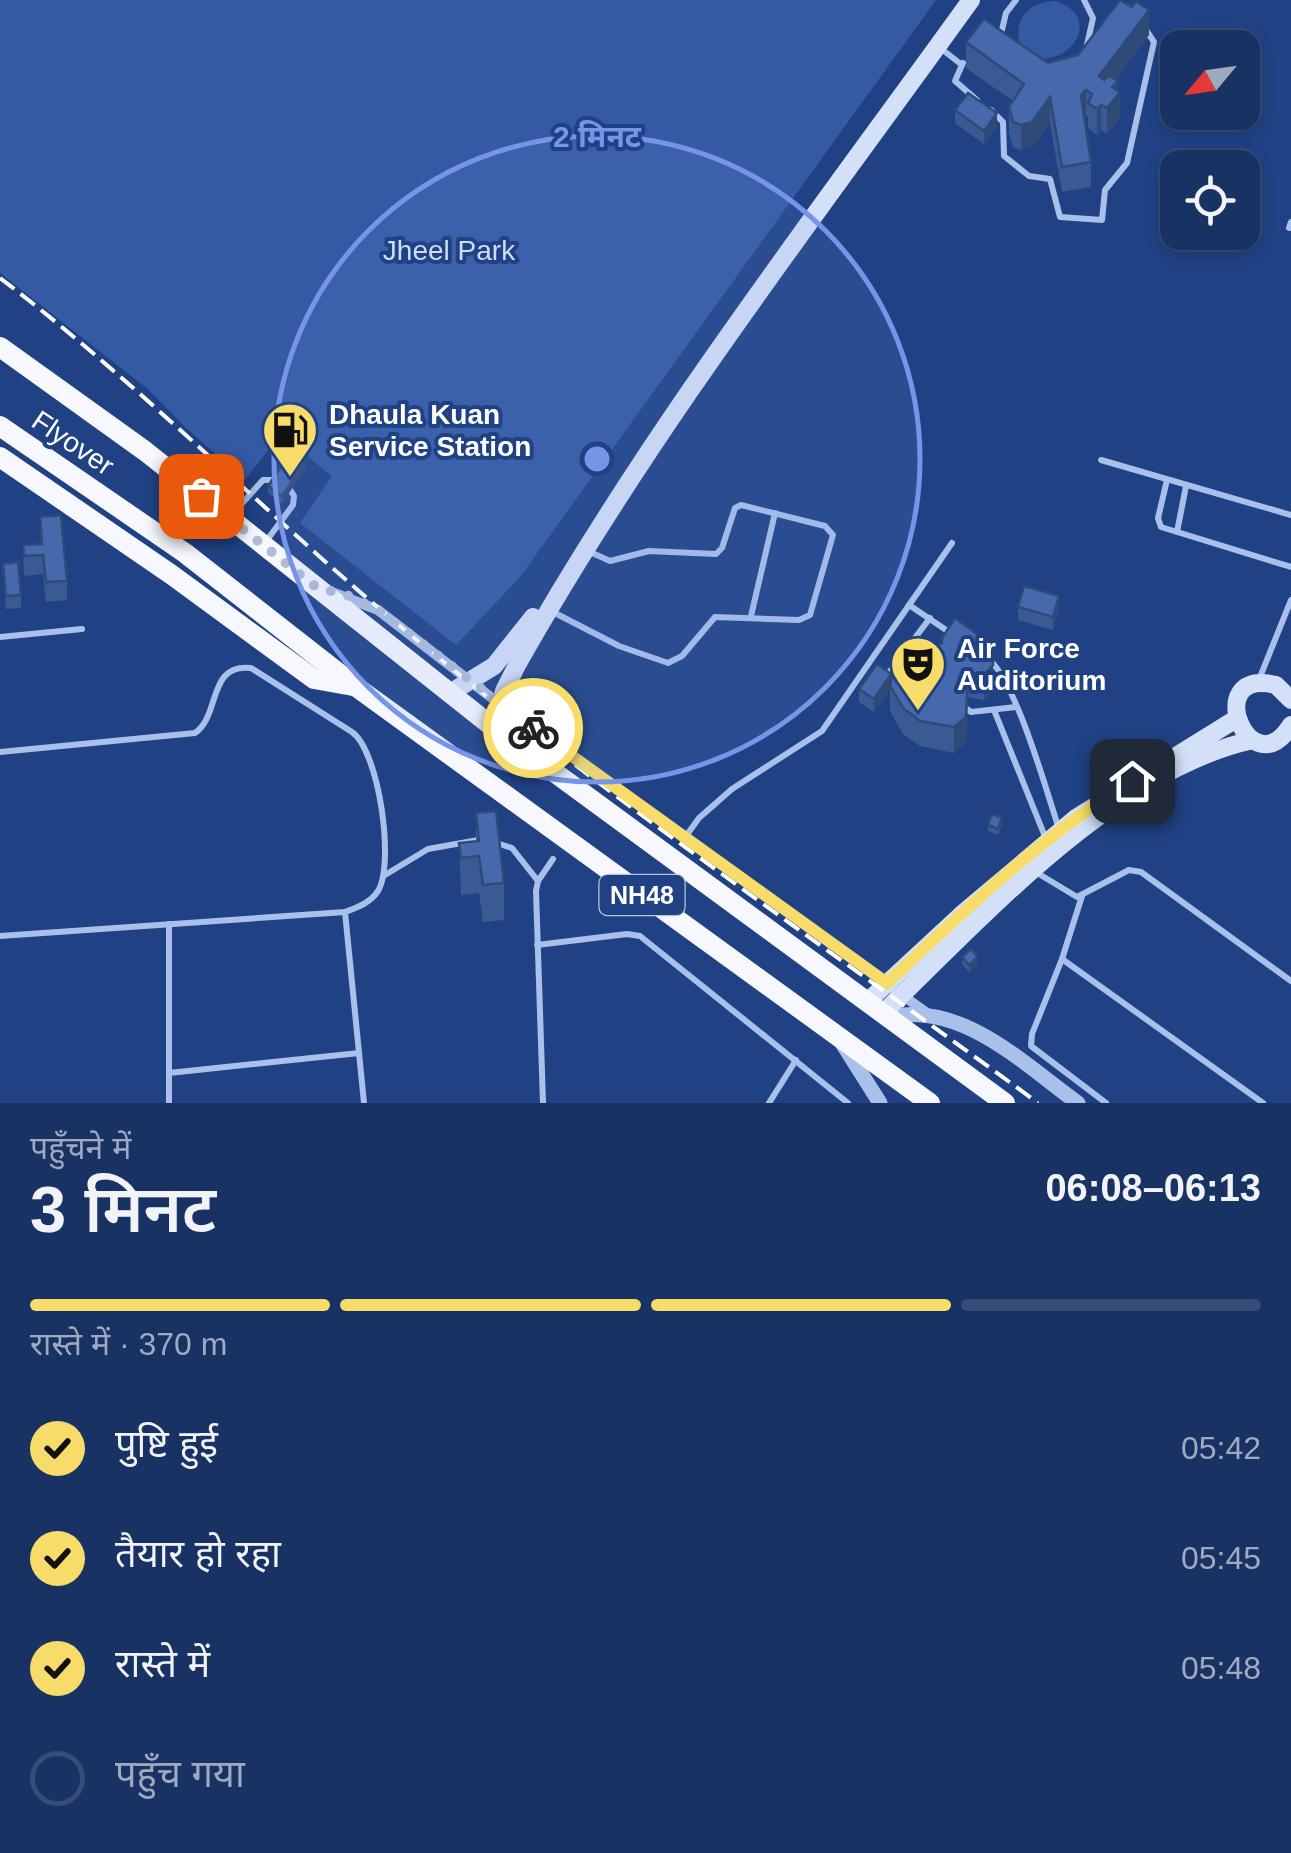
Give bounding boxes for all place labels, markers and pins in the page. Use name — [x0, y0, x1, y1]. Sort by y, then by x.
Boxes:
place label: Dhaula Kuan Service Station — [329, 399, 531, 462]
fuel station icon: Dhaula Kuan Service Station — [260, 400, 320, 479]
centre of rings — [579, 441, 615, 477]
pin — [159, 454, 244, 539]
place label: Air Force Auditorium — [957, 633, 1106, 696]
theatre icon: Air Force Auditorium — [888, 634, 948, 713]
pin — [1090, 739, 1175, 824]

